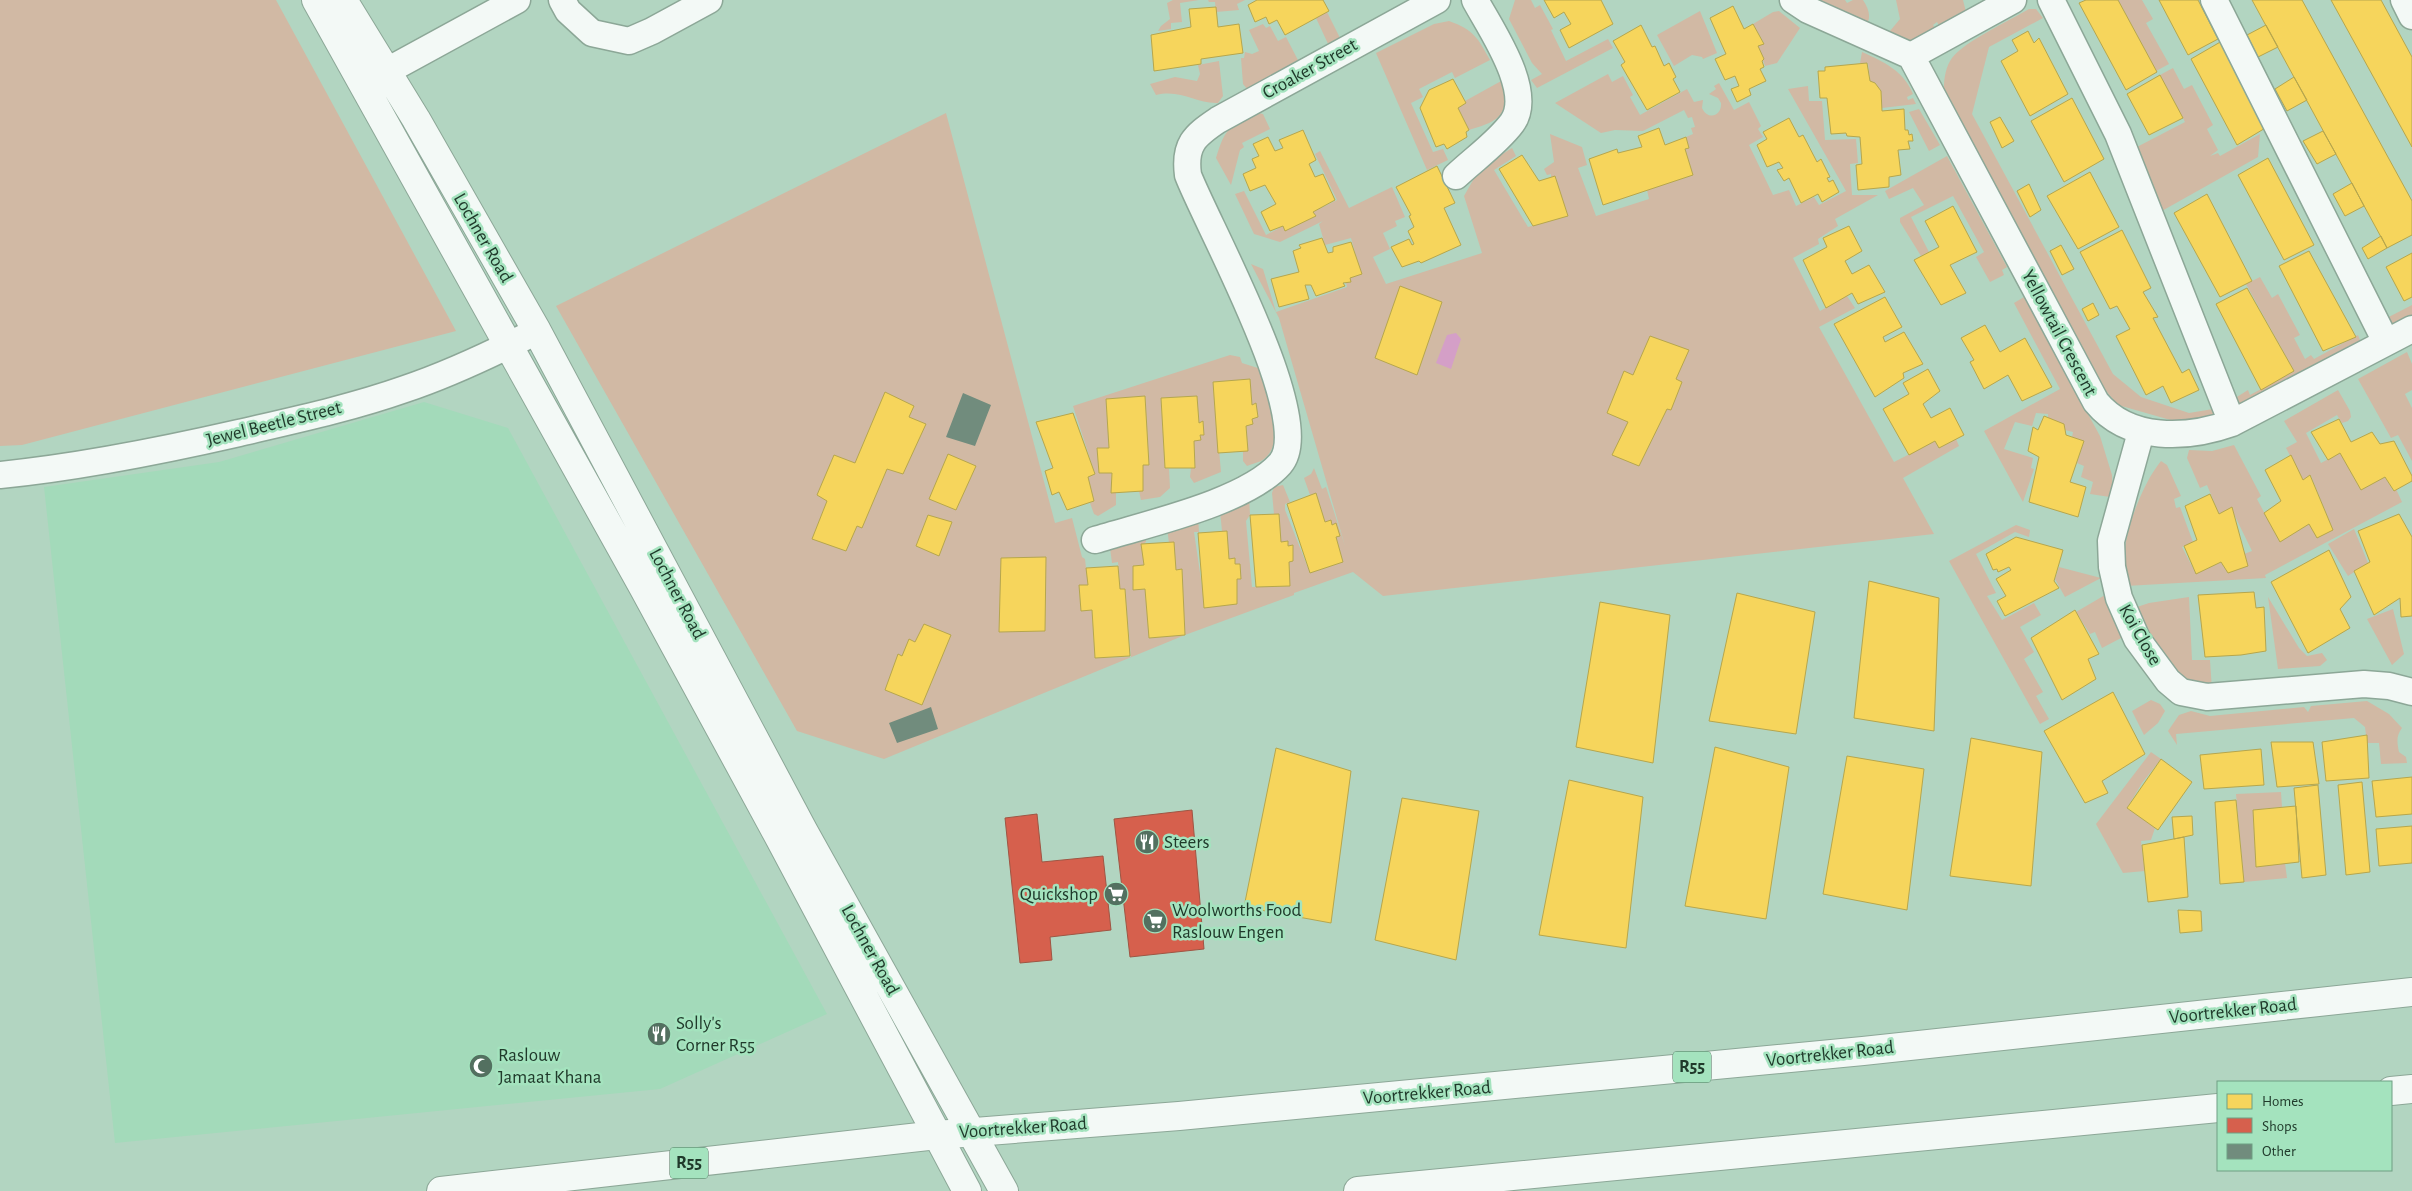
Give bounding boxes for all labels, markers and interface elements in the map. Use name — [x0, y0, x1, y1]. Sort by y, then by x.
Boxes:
street label: Croaker Street — [1260, 35, 1360, 103]
street label: Lochner Road — [450, 190, 516, 286]
street label: Yellowtail Crescent — [2018, 267, 2100, 399]
street label: Jewel Beetle Street — [205, 398, 343, 450]
street label: Lochner Road — [645, 546, 709, 643]
street label: Koi Close — [2115, 601, 2165, 669]
restaurant icon: Steers — [1134, 829, 1160, 855]
place label: Steers — [1164, 833, 1209, 852]
supermarket icon: Quickshop — [1103, 881, 1129, 907]
place label: Quickshop — [1020, 885, 1098, 904]
place label: Woolworths Food Raslouw Engen — [1172, 901, 1302, 942]
street label: Lochner Road — [838, 902, 903, 998]
supermarket icon: Woolworths Food Raslouw Engen — [1142, 908, 1168, 934]
street label: Voortrekker Road — [2168, 995, 2298, 1027]
place label: Solly's Corner R55 — [676, 1014, 755, 1055]
restaurant icon: Solly's Corner R55 — [646, 1021, 672, 1047]
street label: Voortrekker Road — [1765, 1038, 1895, 1070]
place label: Raslouw Jamaat Khana — [498, 1046, 602, 1087]
road number: R55 — [1673, 1052, 1711, 1082]
mosque icon: Raslouw Jamaat Khana — [468, 1053, 494, 1079]
street label: Voortrekker Road — [1362, 1078, 1492, 1108]
legend — [2217, 1081, 2392, 1171]
text: Homes — [2262, 1094, 2304, 1109]
street label: Voortrekker Road — [958, 1114, 1088, 1142]
text: Shops — [2262, 1119, 2297, 1134]
text: Other — [2262, 1144, 2296, 1159]
road number: R55 — [670, 1148, 708, 1178]

